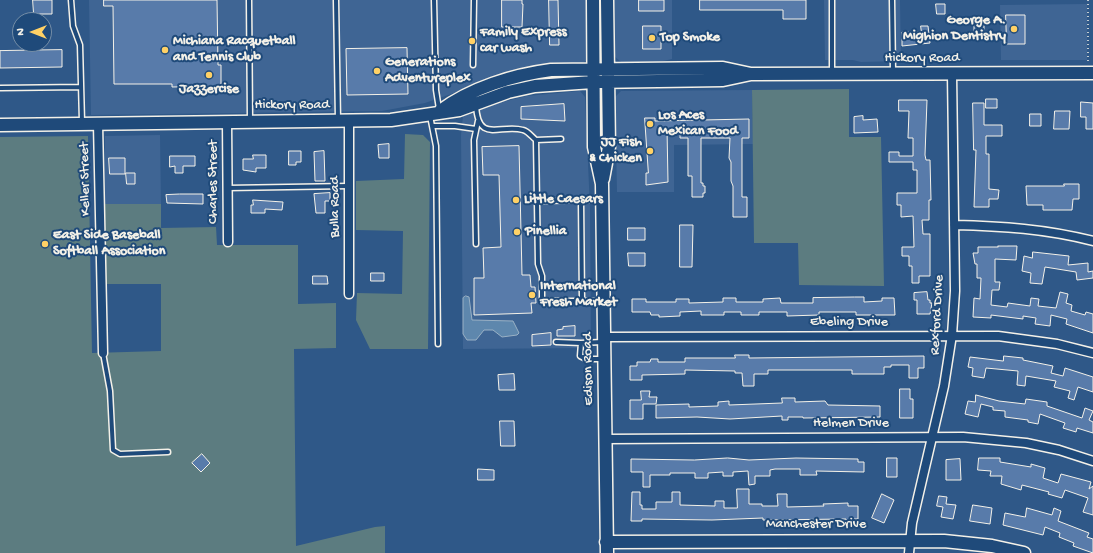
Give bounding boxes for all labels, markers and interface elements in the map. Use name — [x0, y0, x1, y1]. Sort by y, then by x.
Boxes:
north arrow — [12, 12, 52, 52]
place label: George A. Mighion Dentistry — [903, 13, 1006, 46]
marker: George A. Mighion Dentistry — [1009, 24, 1019, 34]
place label: Family Express car wash — [480, 25, 567, 58]
text: N — [15, 28, 27, 36]
place label: Top Smoke — [660, 30, 720, 46]
marker: Top Smoke — [647, 33, 657, 43]
place label: Michiana Racquetball and Tennis Club — [173, 34, 296, 66]
marker: Family Express car wash — [467, 36, 477, 46]
marker: Michiana Racquetball and Tennis Club — [160, 45, 170, 55]
street label: Hickory Road — [884, 51, 960, 67]
place label: Generations Adventureplex — [385, 55, 471, 88]
marker: Generations Adventureplex — [372, 66, 382, 76]
marker: Jazzercise — [204, 70, 214, 80]
place label: Jazzercise — [179, 82, 239, 98]
street label: Hickory Road — [254, 98, 330, 114]
place label: Los Aces Mexican Food — [658, 108, 738, 140]
marker: Los Aces Mexican Food — [645, 119, 655, 129]
place label: JJ Fish & Chicken — [589, 135, 642, 168]
street label: Charles Street — [206, 140, 222, 224]
street label: Keller Street — [77, 142, 95, 216]
marker: JJ Fish & Chicken — [645, 146, 655, 156]
street label: Bulla Road — [328, 176, 344, 238]
place label: Little Caesars — [524, 192, 603, 208]
marker: Little Caesars — [511, 195, 521, 205]
place label: Pinellia — [525, 224, 567, 240]
marker: Pinellia — [512, 227, 522, 237]
place label: East Side Baseball Softball Association — [53, 228, 165, 260]
marker: East Side Baseball Softball Association — [40, 239, 50, 249]
street label: Rexford Drive — [928, 274, 948, 356]
place label: International Fresh Market — [540, 279, 617, 312]
marker: International Fresh Market — [527, 290, 537, 300]
street label: Ebeling Drive — [810, 315, 888, 331]
street label: Edison Road — [580, 332, 598, 406]
street label: Helmen Drive — [813, 416, 889, 432]
street label: Manchester Drive — [766, 517, 866, 533]

